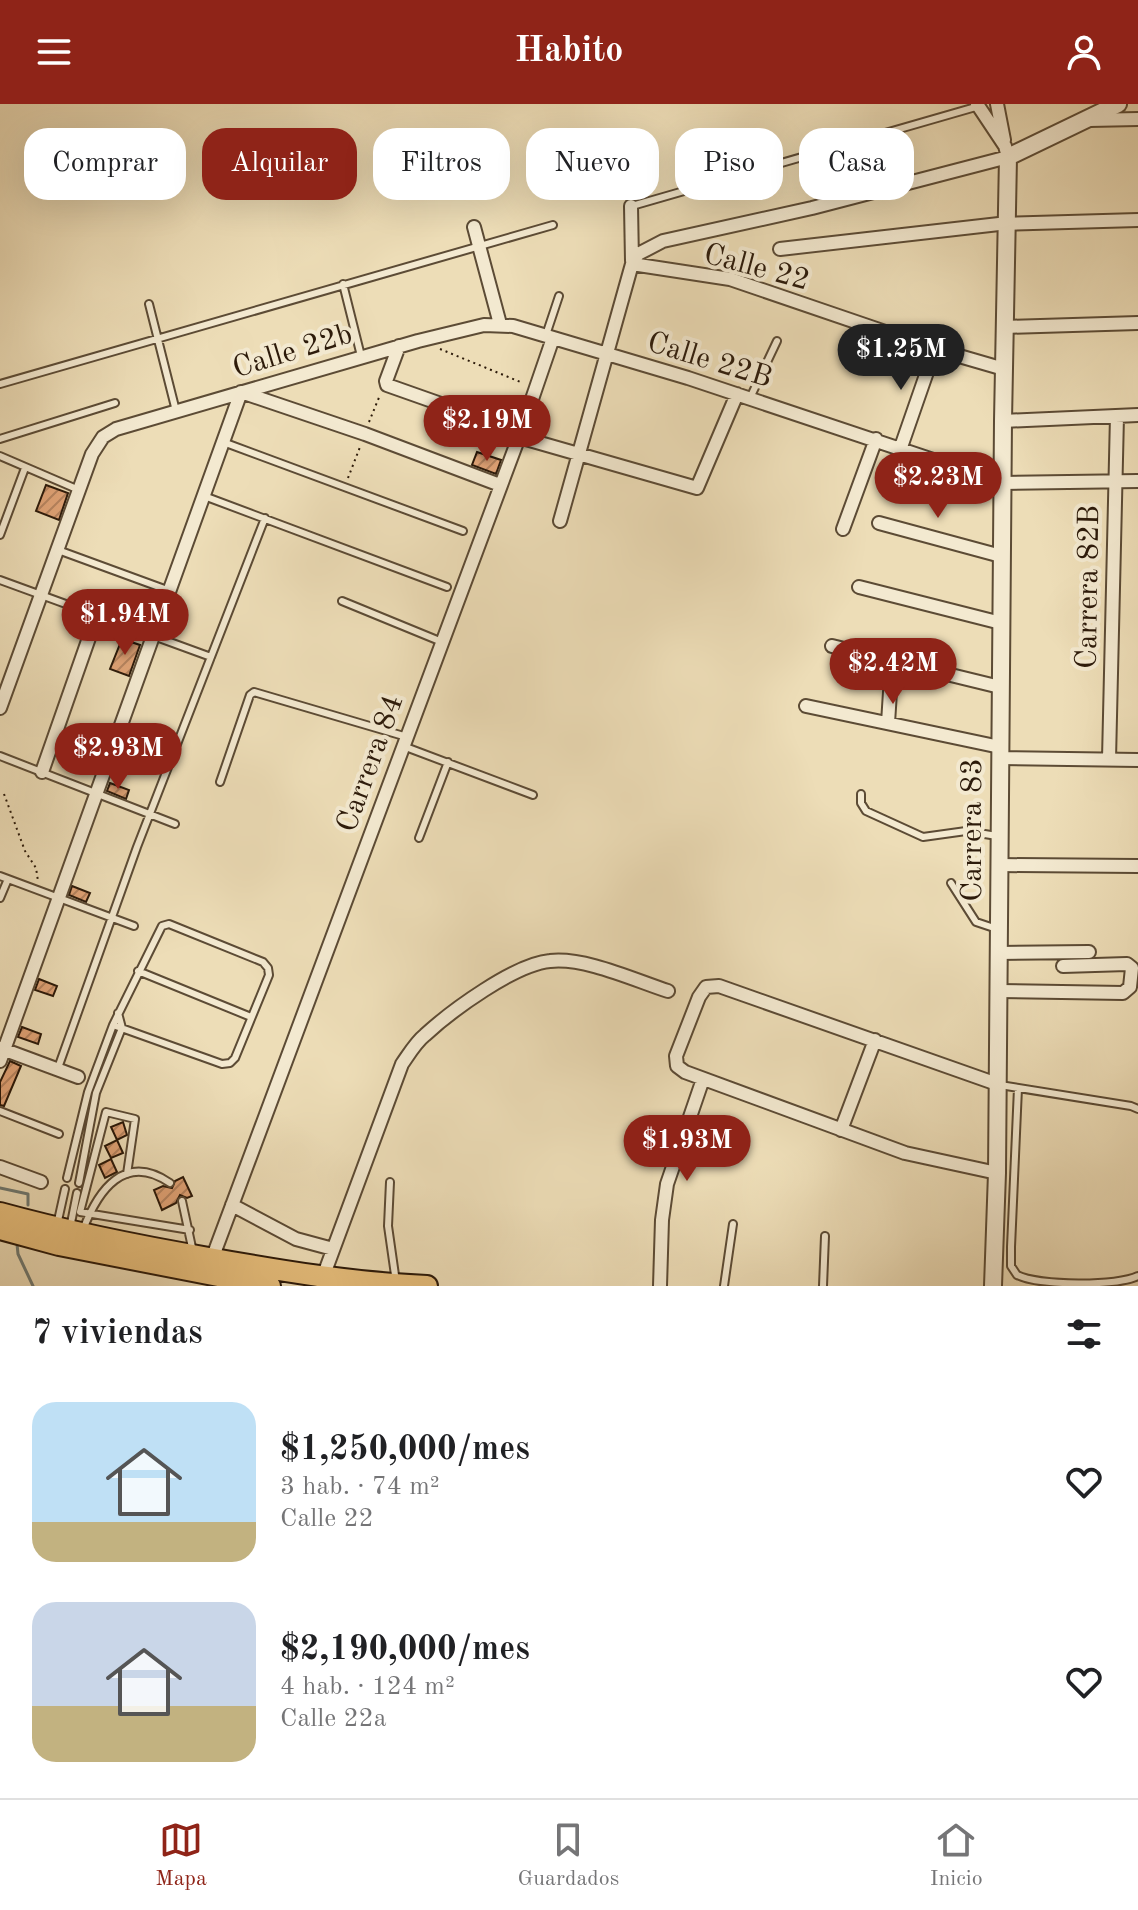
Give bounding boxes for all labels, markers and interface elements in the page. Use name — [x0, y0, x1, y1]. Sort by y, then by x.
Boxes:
icon: menu — [32, 30, 76, 74]
icon: person — [1062, 30, 1106, 74]
text: Habito — [515, 34, 623, 70]
chip: Comprar — [24, 128, 186, 200]
chip: Alquilar — [202, 128, 357, 200]
chip: Filtros — [373, 128, 510, 200]
chip: Nuevo — [526, 128, 659, 200]
chip: Piso — [675, 128, 783, 200]
chip: Casa — [799, 128, 914, 200]
street label: Calle 22 — [700, 239, 813, 296]
street label: Calle 22b — [229, 320, 356, 384]
pin: $1.25M — [836, 324, 966, 392]
street label: Calle 22B — [643, 328, 775, 394]
text: $1.25M — [856, 337, 946, 363]
pin: $2.19M — [422, 395, 552, 463]
text: $2.19M — [442, 408, 532, 434]
pin: $2.23M — [873, 452, 1003, 520]
text: $2.23M — [893, 465, 983, 491]
street label: Carrera 82B — [1073, 505, 1105, 669]
pin: $1.94M — [60, 589, 190, 657]
text: $1.94M — [80, 602, 170, 628]
pin: $2.42M — [828, 638, 958, 706]
text: $2.42M — [848, 651, 938, 677]
street label: Carrera 84 — [332, 691, 410, 836]
pin: $2.93M — [53, 723, 183, 791]
text: $2.93M — [73, 736, 163, 762]
street label: Carrera 83 — [958, 758, 988, 902]
pin: $1.93M — [622, 1115, 752, 1183]
text: $1.93M — [642, 1128, 732, 1154]
icon: filters — [1062, 1312, 1106, 1356]
text: 7 viviendas — [32, 1317, 203, 1351]
text: $1,250,000/mes — [280, 1433, 530, 1467]
icon: home — [96, 1434, 192, 1530]
icon: heart — [1062, 1460, 1106, 1504]
text: 3 hab. · 74 m² — [280, 1474, 440, 1500]
text: Calle 22 — [280, 1506, 374, 1532]
text: $2,190,000/mes — [280, 1633, 530, 1667]
icon: home — [96, 1634, 192, 1730]
icon: heart — [1062, 1660, 1106, 1704]
text: 4 hab. · 124 m² — [280, 1674, 455, 1700]
text: Calle 22a — [280, 1706, 387, 1732]
tab: Mapa — [155, 1818, 207, 1893]
tab: Guardados — [517, 1818, 619, 1893]
tab: Inicio — [930, 1818, 983, 1893]

